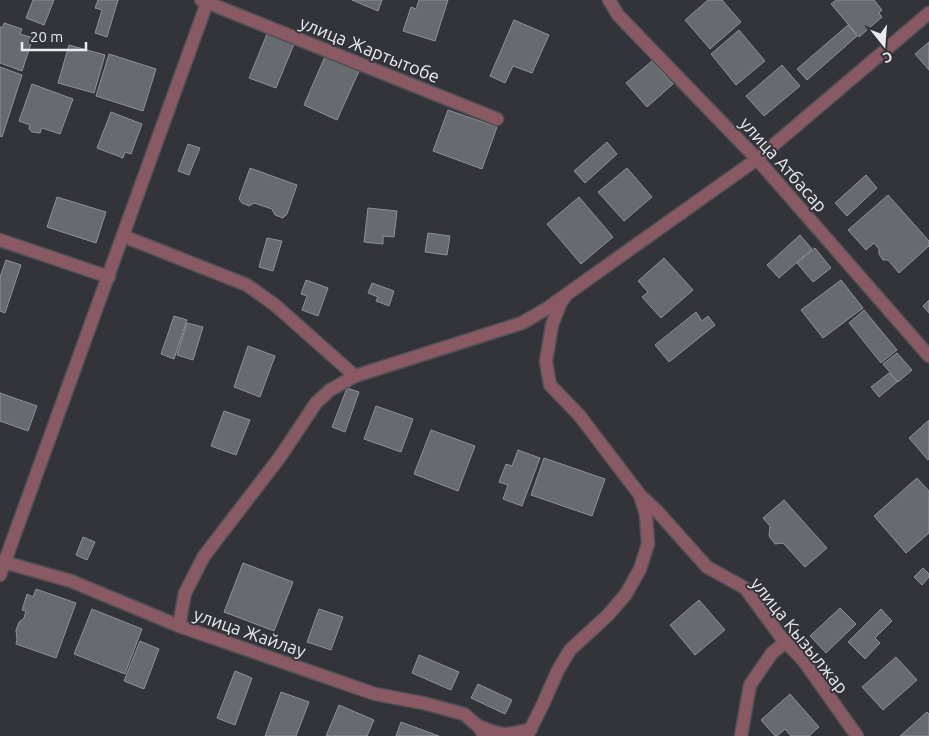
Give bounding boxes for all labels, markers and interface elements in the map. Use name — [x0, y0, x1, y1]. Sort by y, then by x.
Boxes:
street label: улица Жартытобе — [297, 12, 443, 86]
scale bar — [22, 20, 86, 52]
north arrow — [859, 20, 909, 70]
text: 20 m — [30, 28, 63, 45]
text: С — [881, 48, 894, 66]
street label: улица Атбасар — [736, 113, 832, 215]
street label: улица Кызылжар — [747, 573, 853, 697]
street label: улица Жайлау — [191, 603, 309, 661]

